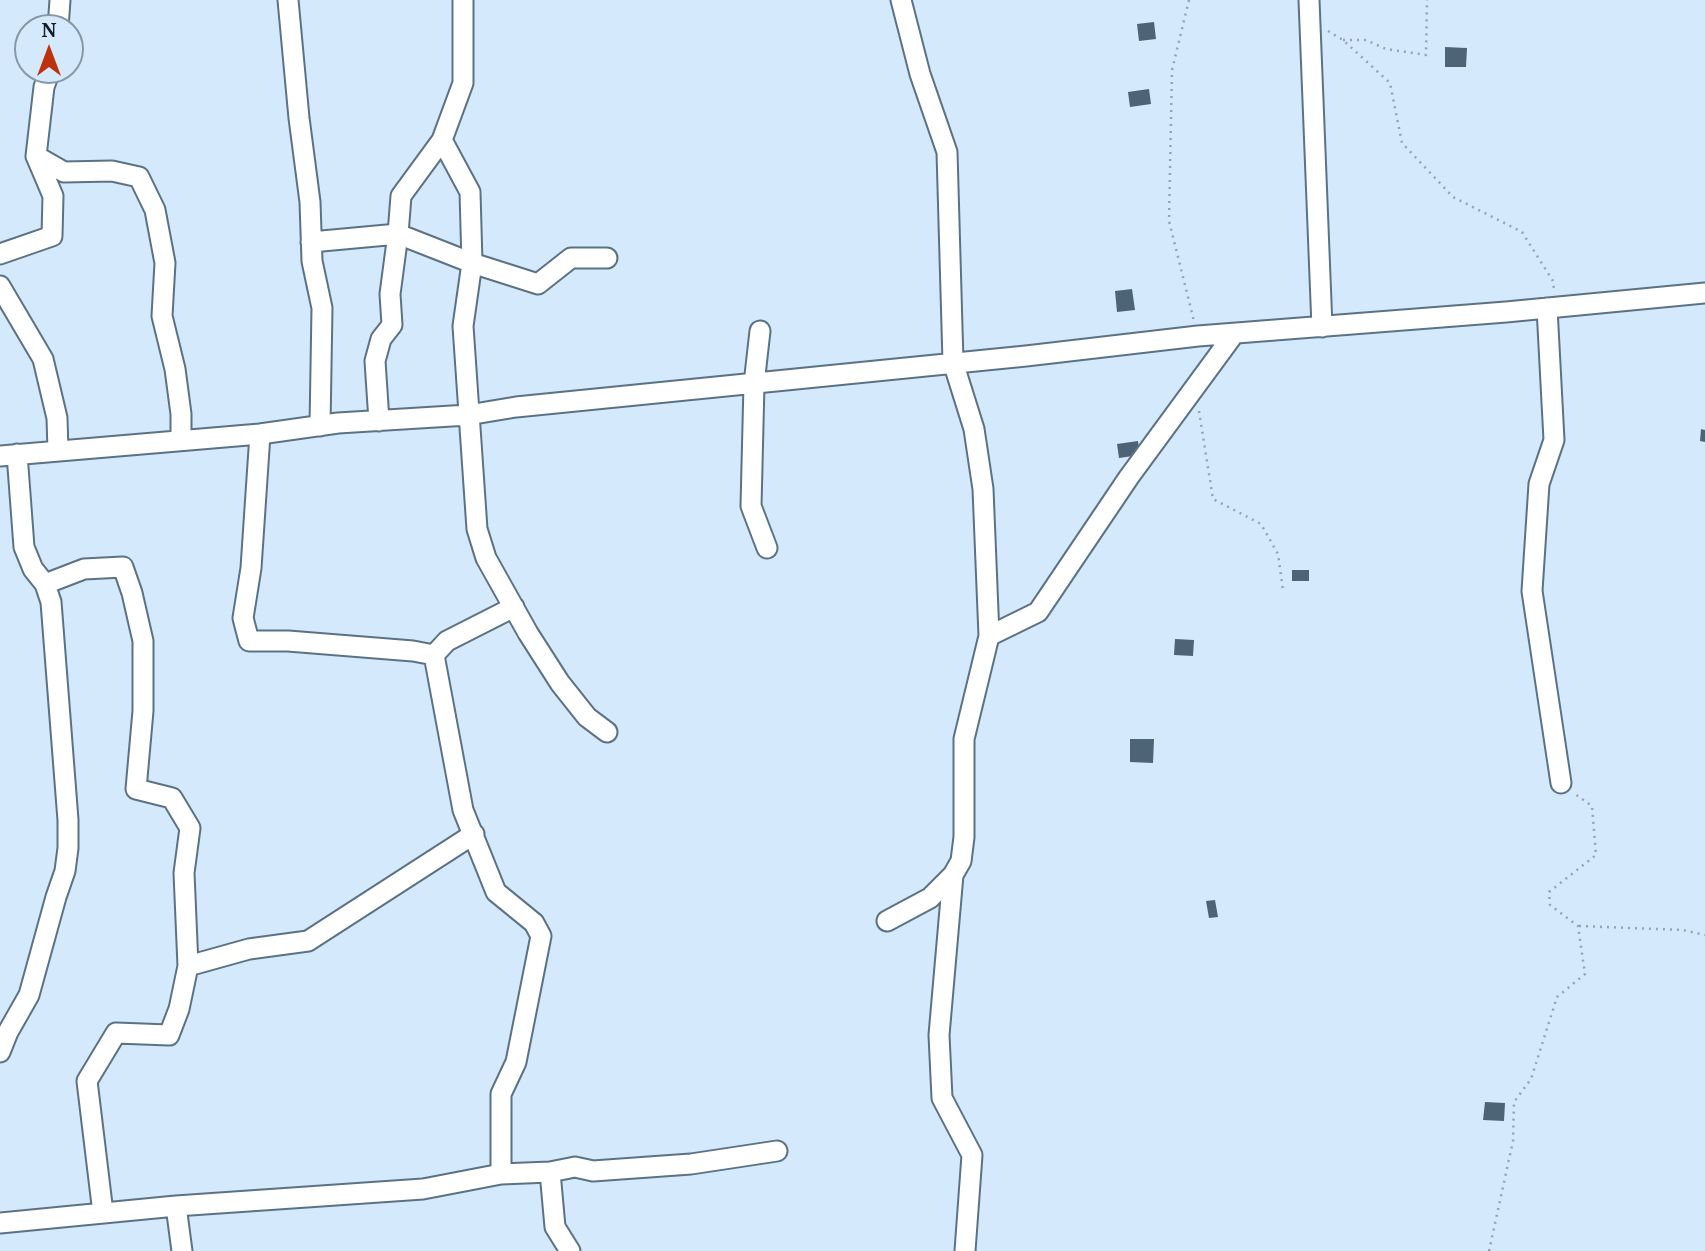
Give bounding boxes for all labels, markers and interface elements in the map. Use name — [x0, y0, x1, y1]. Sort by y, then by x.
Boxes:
north arrow — [14, 14, 84, 84]
text: N — [42, 17, 56, 43]

